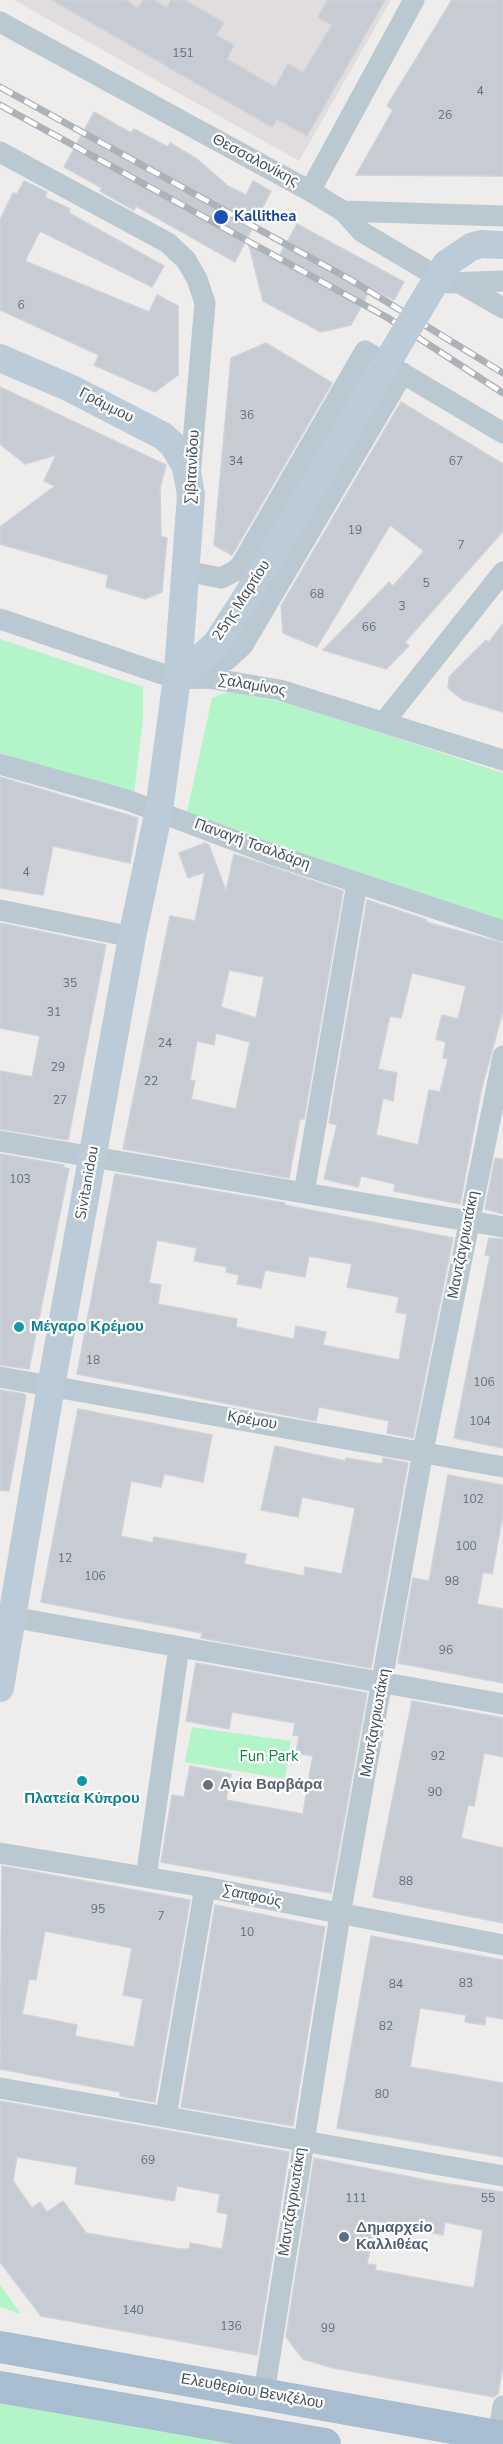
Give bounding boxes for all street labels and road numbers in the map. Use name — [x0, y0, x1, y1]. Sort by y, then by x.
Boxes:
street label: Θεσσαλονίκης — [209, 131, 301, 191]
street label: Γράμμου — [76, 385, 136, 427]
street label: Σιβιτανίδου — [182, 429, 204, 505]
street label: 25ης Μαρτίου — [209, 557, 275, 645]
street label: Σαλαμίνος — [217, 671, 287, 701]
street label: Παναγή Τσαλδάρη — [192, 816, 312, 874]
street label: Sivitanidou — [73, 1145, 103, 1221]
street label: Μαντζαγριωτάκη — [445, 1189, 483, 1301]
street label: Κρέμου — [226, 1408, 278, 1434]
street label: Μαντζαγριωτάκη — [358, 1667, 394, 1779]
street label: Σαπφούς — [221, 1882, 283, 1912]
street label: Μαντζαγριωτάκη — [276, 2146, 310, 2258]
street label: Ελευθερίου Βενιζέλου — [179, 2371, 325, 2413]

